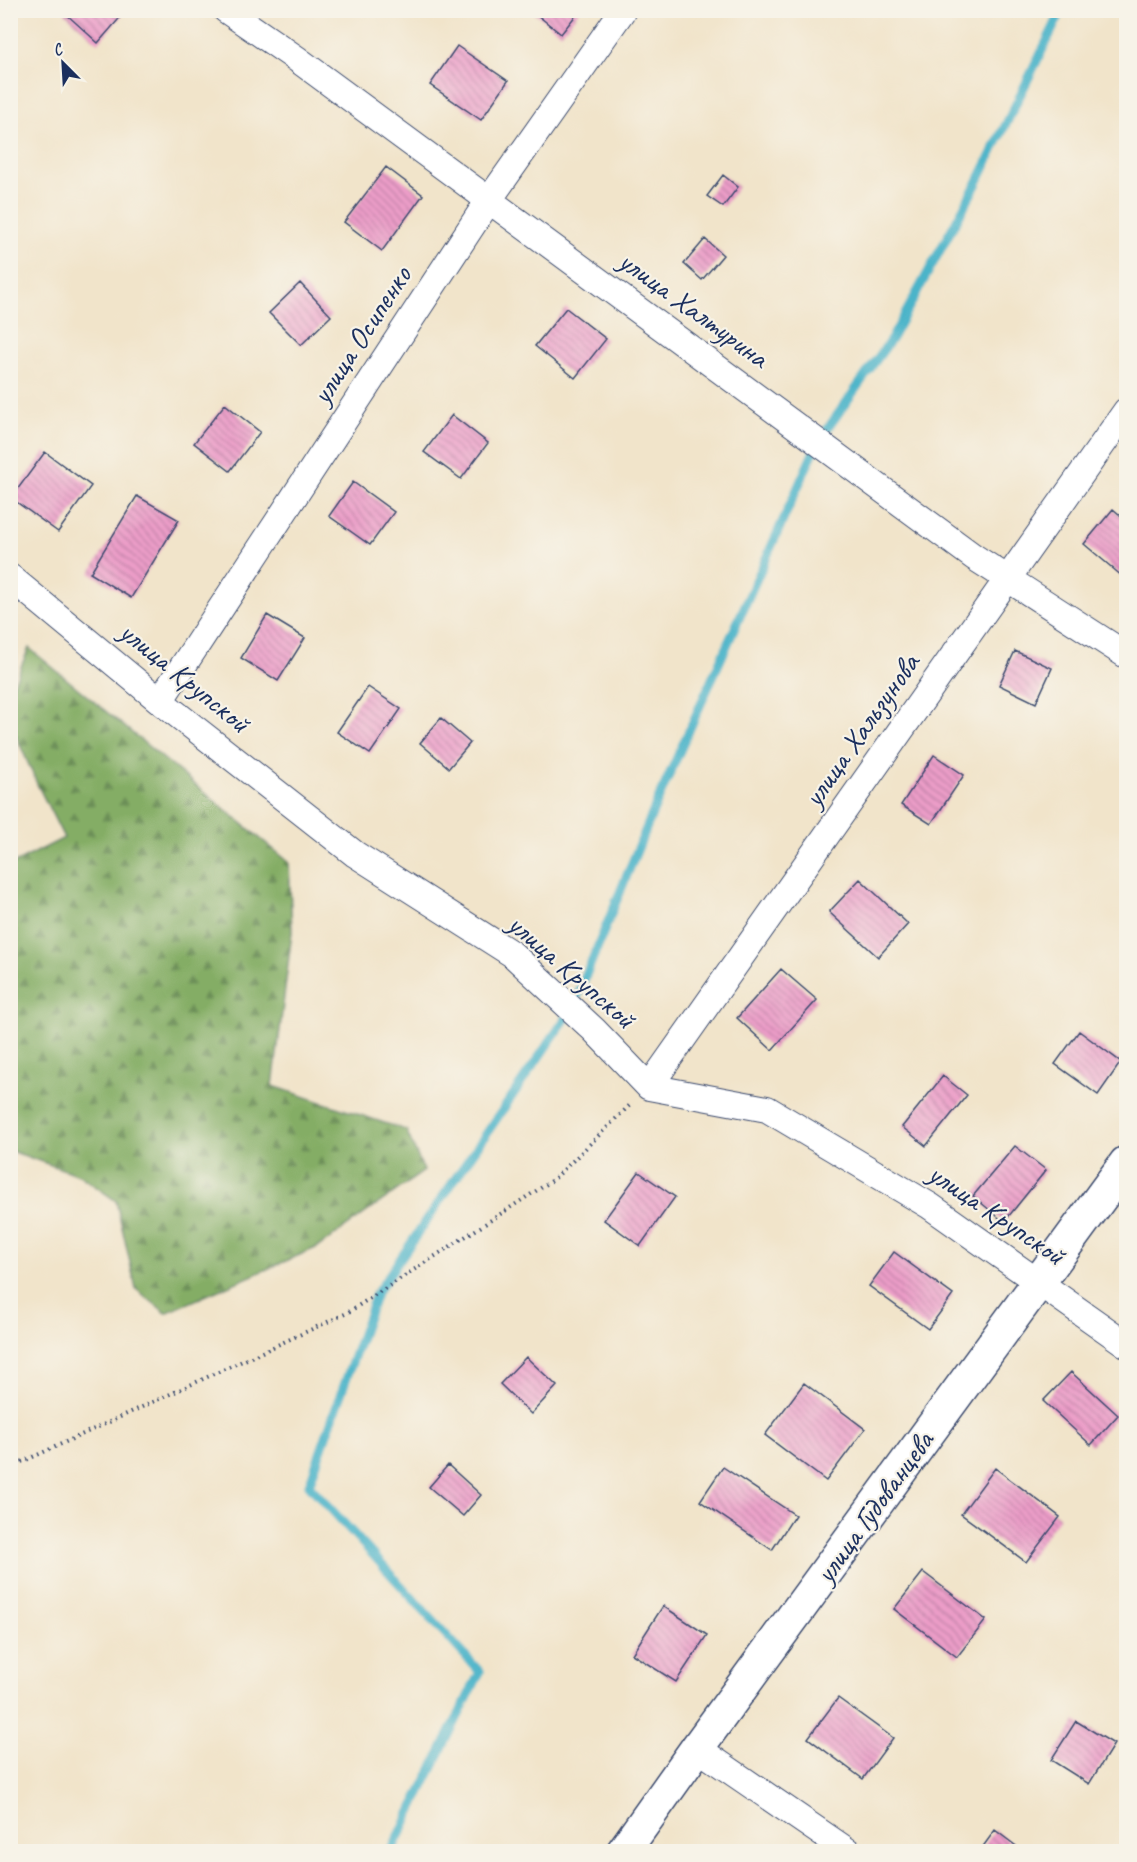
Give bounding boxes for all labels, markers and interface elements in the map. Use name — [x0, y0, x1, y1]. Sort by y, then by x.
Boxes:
north arrow — [33, 33, 93, 93]
text: С — [50, 39, 67, 61]
street label: улица Халтурина — [610, 241, 778, 377]
street label: улица Осипенко — [301, 258, 420, 413]
street label: улица Крупской — [110, 611, 259, 742]
street label: улица Хальзунова — [793, 644, 929, 816]
street label: улица Крупской — [499, 904, 645, 1038]
street label: улица Крупской — [919, 1153, 1074, 1275]
street label: улица Гудованцева — [805, 1422, 943, 1592]

